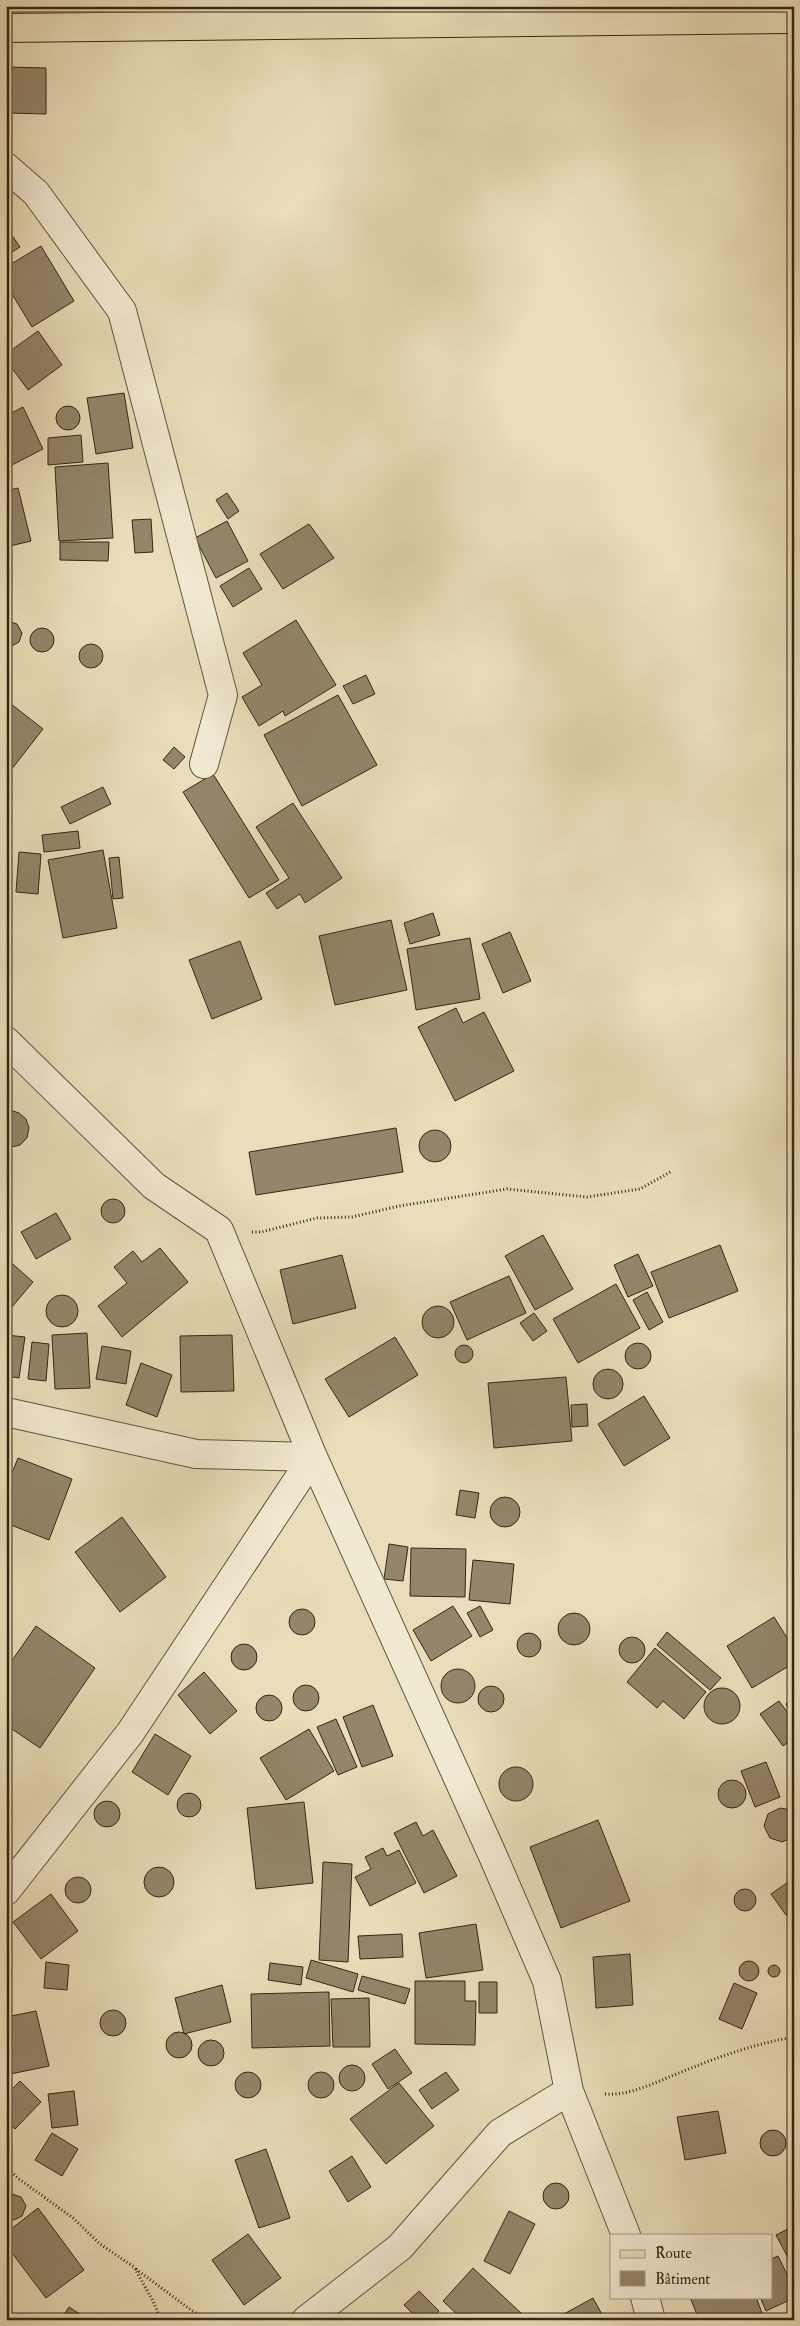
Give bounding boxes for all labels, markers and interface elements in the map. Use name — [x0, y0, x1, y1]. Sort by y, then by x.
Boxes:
legend — [610, 2234, 772, 2298]
text: Route — [655, 2244, 692, 2263]
text: Bâtiment — [655, 2270, 710, 2289]

